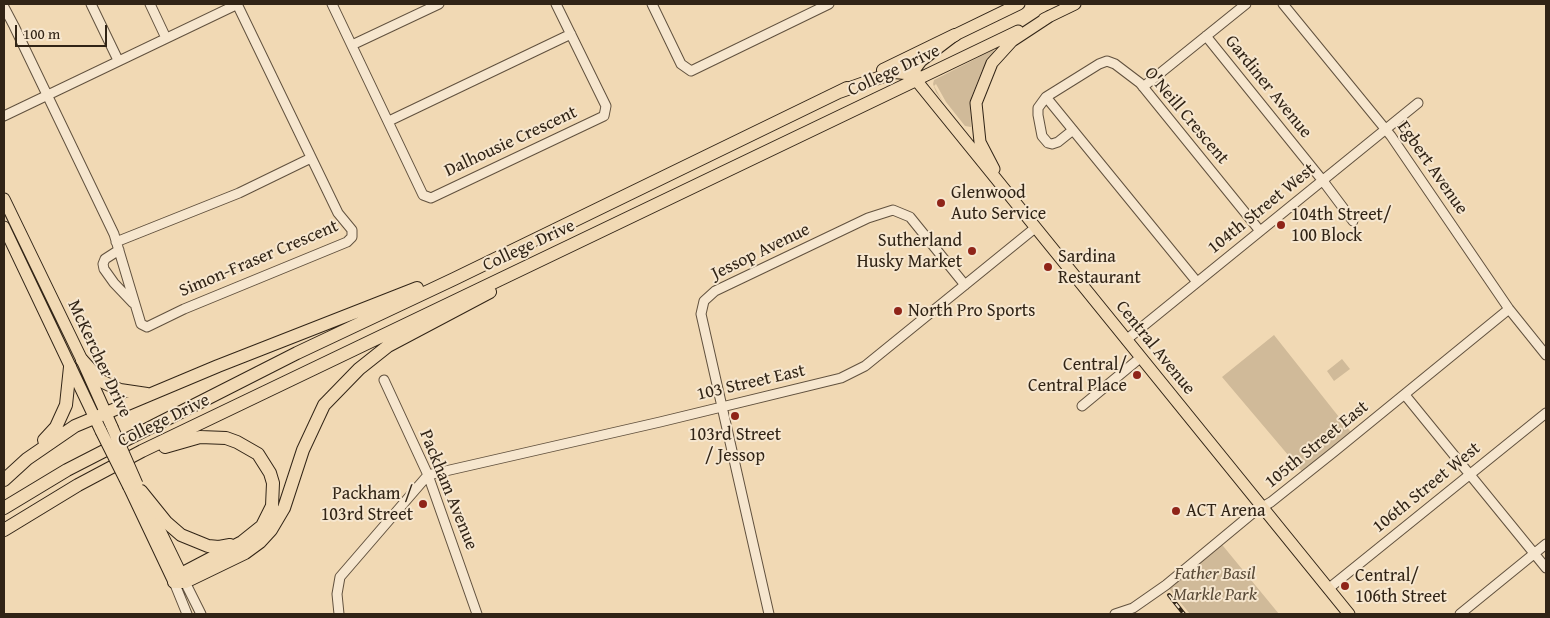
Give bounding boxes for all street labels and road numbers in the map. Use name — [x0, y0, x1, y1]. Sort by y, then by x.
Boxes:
street label: Gardiner Avenue — [1220, 31, 1316, 143]
street label: College Drive — [844, 40, 944, 102]
street label: O'Neill Crescent — [1139, 63, 1233, 169]
street label: Dalhousie Crescent — [441, 102, 581, 182]
street label: Egbert Avenue — [1392, 117, 1472, 219]
street label: 104th Street West — [1204, 159, 1320, 259]
street label: College Drive — [479, 215, 579, 277]
street label: Simon-Fraser Crescent — [176, 216, 342, 302]
street label: Jessop Avenue — [708, 219, 814, 285]
street label: McKercher Drive — [62, 297, 136, 421]
street label: Central Avenue — [1110, 297, 1200, 399]
street label: 103 Street East — [695, 360, 807, 406]
street label: College Drive — [115, 390, 213, 452]
street label: 105th Street East — [1261, 397, 1373, 493]
street label: Packham Avenue — [414, 427, 482, 553]
street label: 106th Street West — [1369, 438, 1485, 538]

